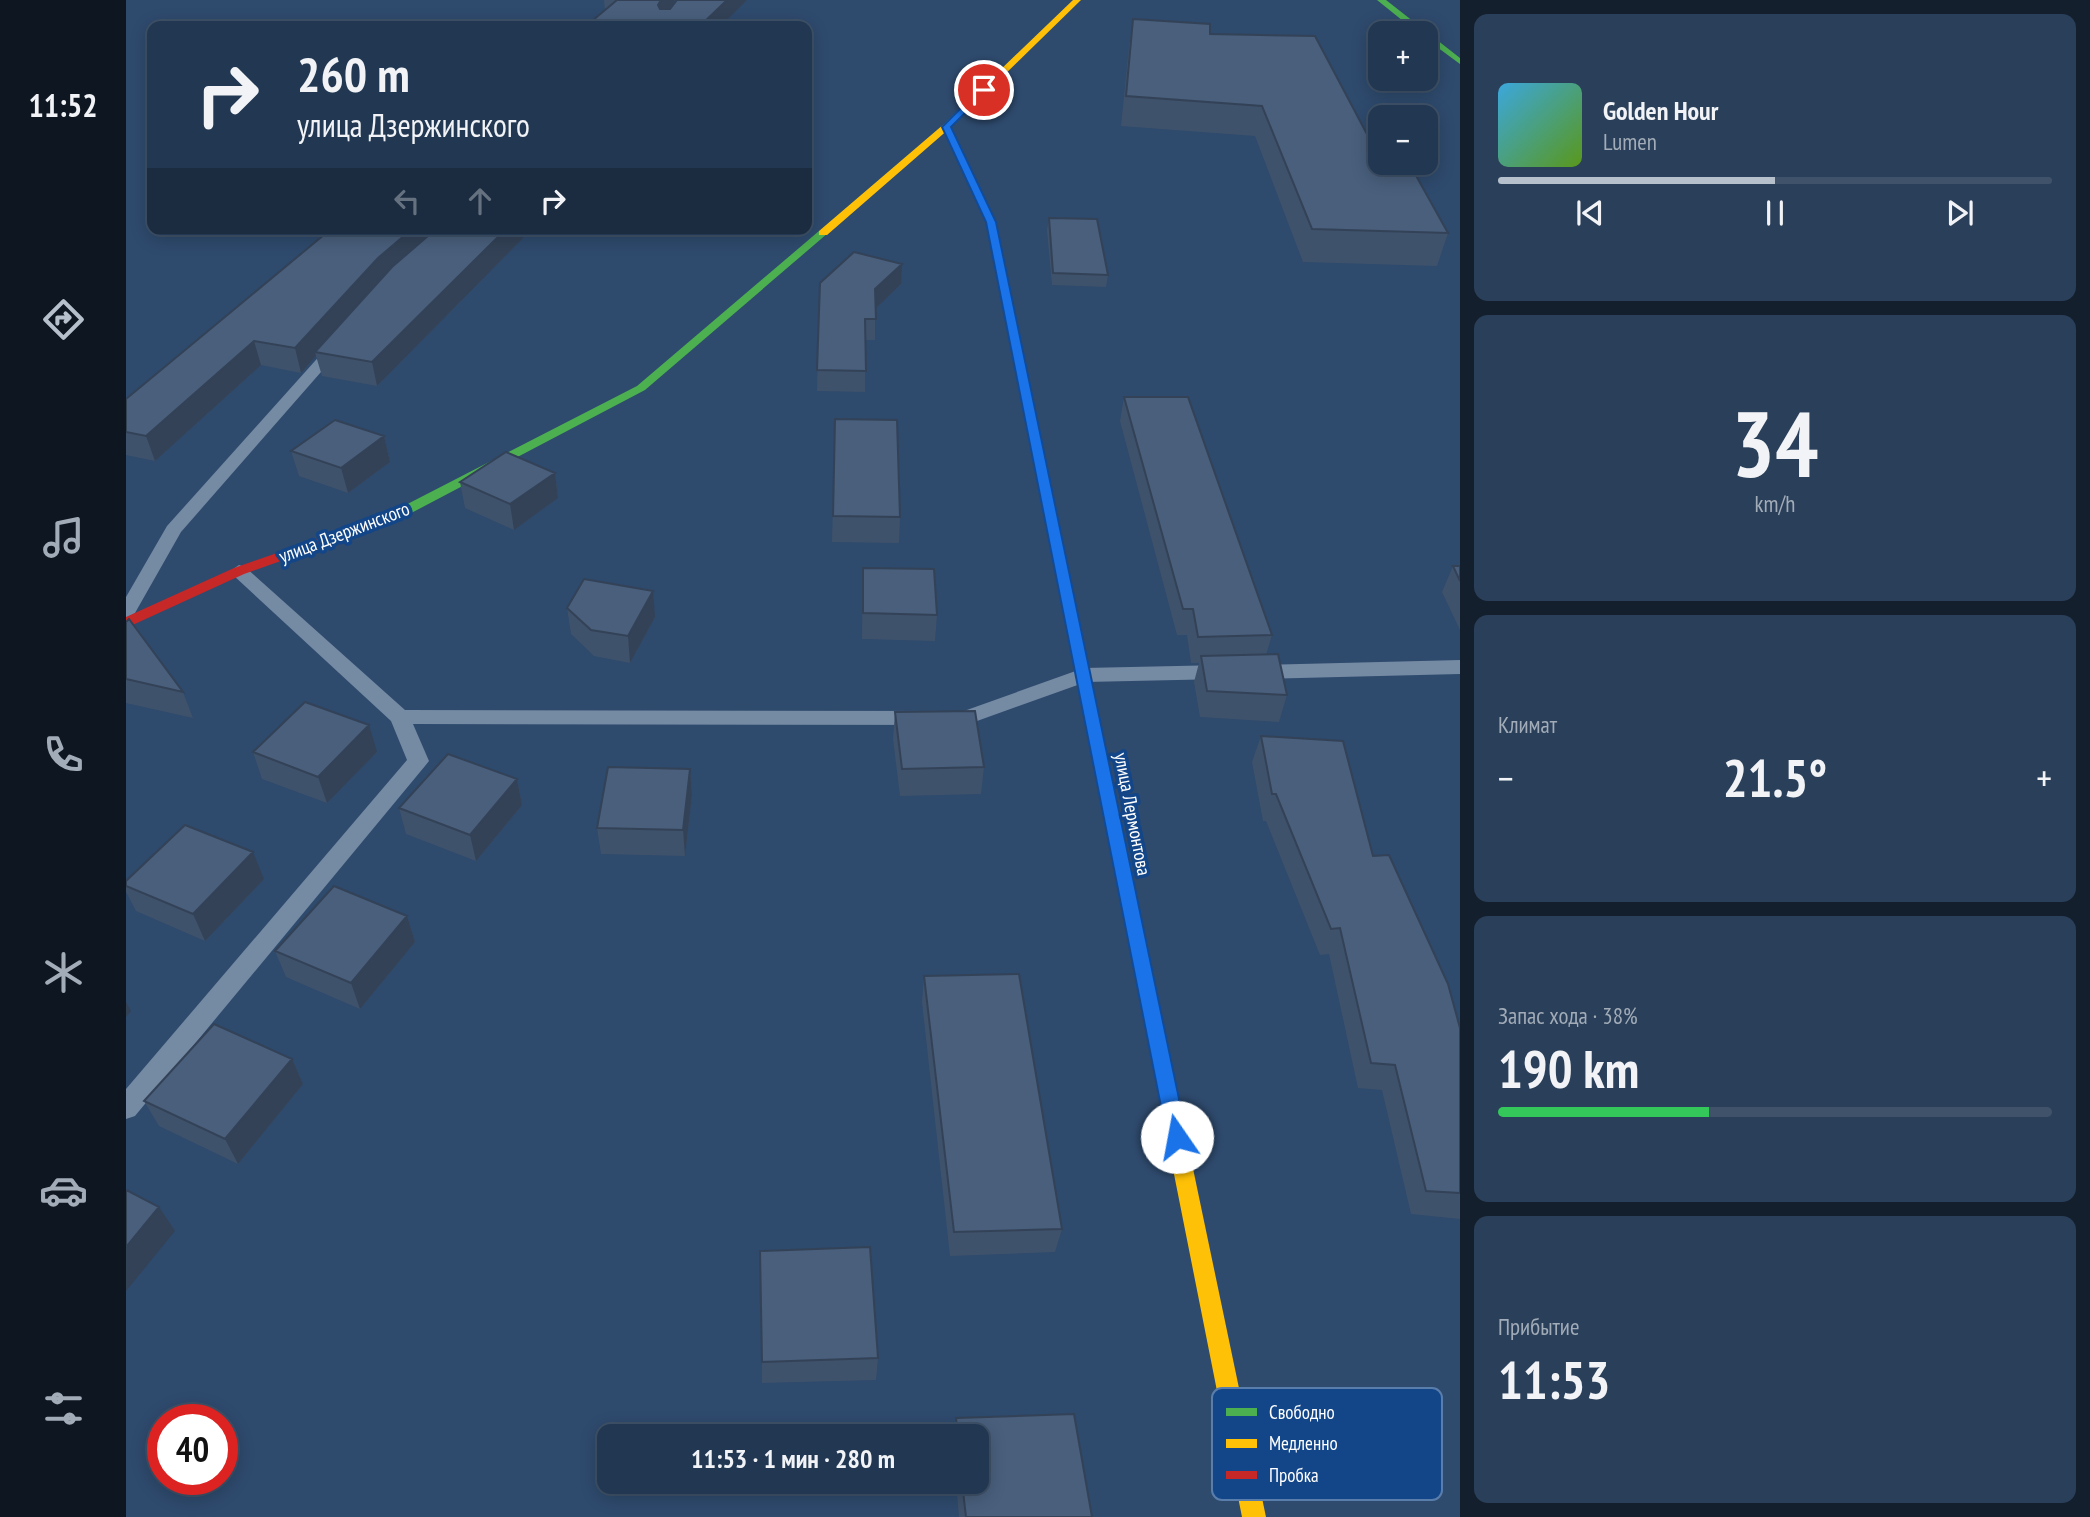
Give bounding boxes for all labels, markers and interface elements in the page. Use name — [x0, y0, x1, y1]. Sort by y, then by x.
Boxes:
map controls — [1368, 21, 1438, 175]
button: + — [1368, 21, 1438, 91]
text: 260 m — [297, 42, 410, 106]
icon: right — [182, 49, 273, 140]
pin — [954, 60, 1014, 120]
icon: arrive — [965, 71, 1003, 109]
text: 11:52 — [28, 84, 98, 126]
text: Golden Hour — [1603, 94, 1718, 127]
text: улица Дзержинского — [297, 104, 530, 146]
button: − — [1368, 105, 1438, 175]
text: Lumen — [1603, 127, 1657, 156]
icon: left — [388, 182, 426, 220]
icon: ahead — [461, 182, 499, 220]
icon: right — [534, 182, 572, 220]
icon: previous — [1571, 194, 1609, 232]
icon: pause — [1756, 194, 1794, 232]
icon: next — [1941, 194, 1979, 232]
icon: directions — [39, 295, 88, 344]
text: 34 — [1732, 384, 1819, 502]
text: km/h — [1755, 489, 1795, 518]
street label: улица Дзержинского — [275, 496, 413, 568]
icon: music — [39, 513, 88, 562]
text: Климат — [1498, 710, 1557, 739]
icon: phone — [39, 730, 88, 779]
text: 21.5° — [1723, 744, 1827, 811]
street label: улица Лермонтова — [1109, 751, 1157, 877]
text: − — [1498, 753, 1514, 802]
text: + — [2036, 753, 2052, 802]
icon: climate — [39, 948, 88, 997]
text: Запас хода · 38% — [1498, 1001, 1638, 1030]
text: 190 km — [1498, 1035, 1639, 1102]
position arrow — [1140, 1100, 1214, 1174]
icon: car — [39, 1166, 88, 1215]
text: Прибытие — [1498, 1312, 1579, 1341]
text: 11:53 — [1498, 1346, 1610, 1413]
icon: filters — [39, 1384, 88, 1433]
legend — [1212, 1388, 1442, 1500]
text: Свободно — [1269, 1400, 1335, 1424]
speed limit sign: 40 — [147, 1404, 238, 1495]
text: Медленно — [1269, 1431, 1338, 1455]
text: 11:53 · 1 мин · 280 m — [691, 1442, 895, 1475]
text: Пробка — [1269, 1463, 1319, 1487]

